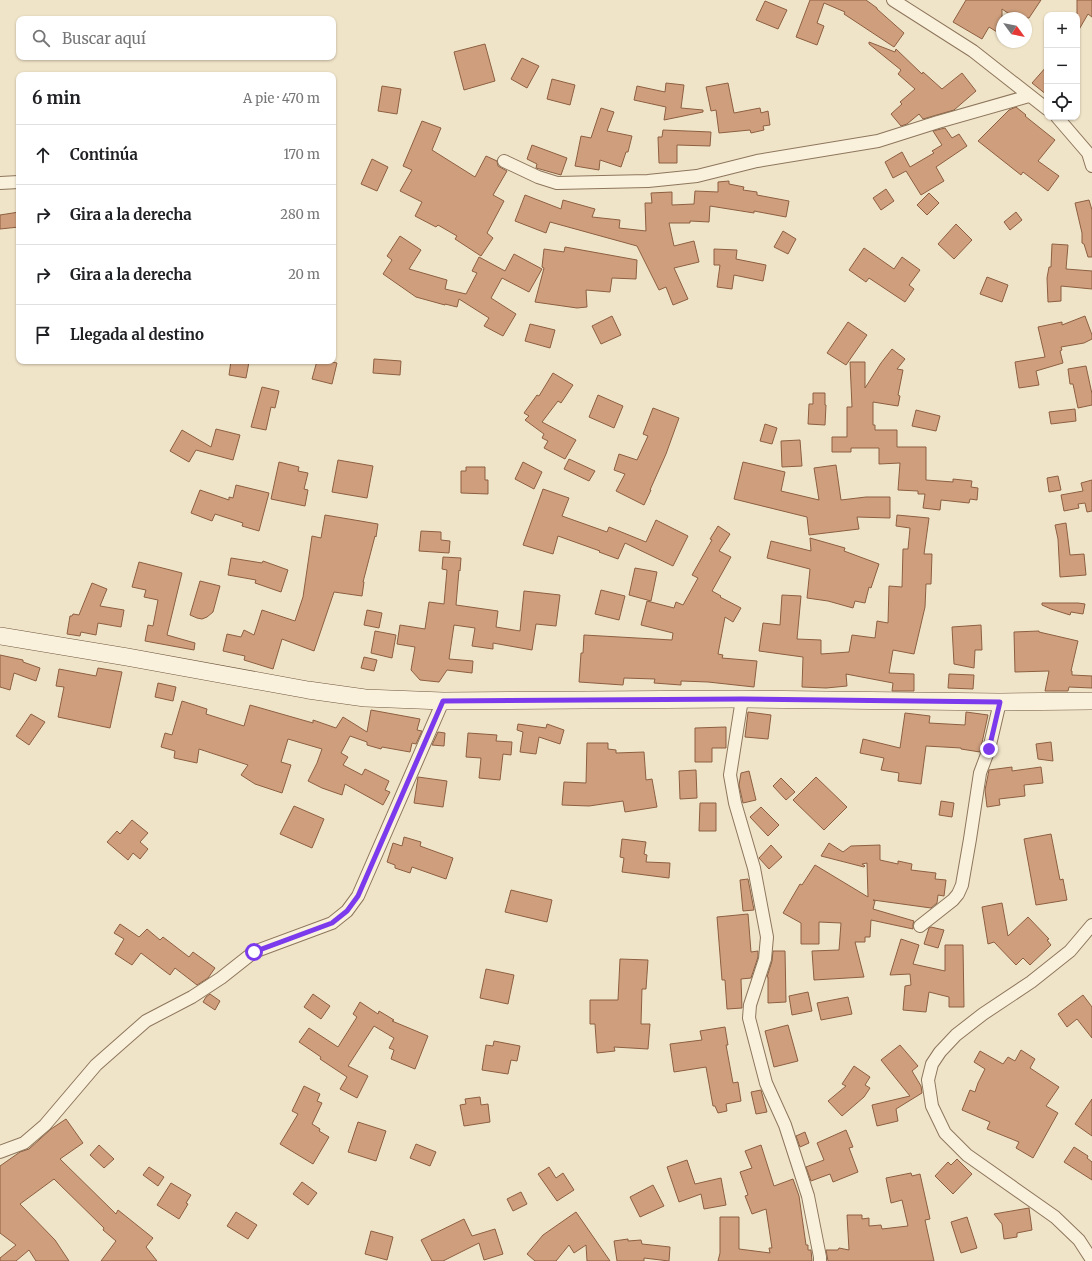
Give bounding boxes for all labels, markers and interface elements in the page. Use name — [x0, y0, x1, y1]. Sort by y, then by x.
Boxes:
north arrow — [996, 12, 1032, 48]
map controls — [1044, 12, 1080, 120]
button: + — [1044, 12, 1080, 48]
search box — [16, 16, 336, 60]
icon: search — [30, 27, 52, 49]
text: Buscar aquí — [62, 29, 146, 48]
button: − — [1044, 48, 1080, 84]
button: locate — [1044, 84, 1080, 120]
text: 6 min — [32, 87, 81, 109]
text: A pie · 470 m — [243, 90, 320, 107]
icon: ahead — [32, 144, 54, 166]
text: Continúa — [70, 145, 138, 164]
text: 170 m — [283, 146, 320, 163]
icon: right — [32, 204, 54, 226]
text: Gira a la derecha — [70, 205, 192, 224]
text: 280 m — [280, 206, 320, 223]
icon: right — [32, 264, 54, 286]
text: Gira a la derecha — [70, 265, 192, 284]
text: 20 m — [288, 266, 320, 283]
icon: arrive — [32, 324, 54, 346]
text: Llegada al destino — [70, 325, 204, 344]
route end — [980, 740, 998, 758]
route start — [245, 943, 263, 961]

